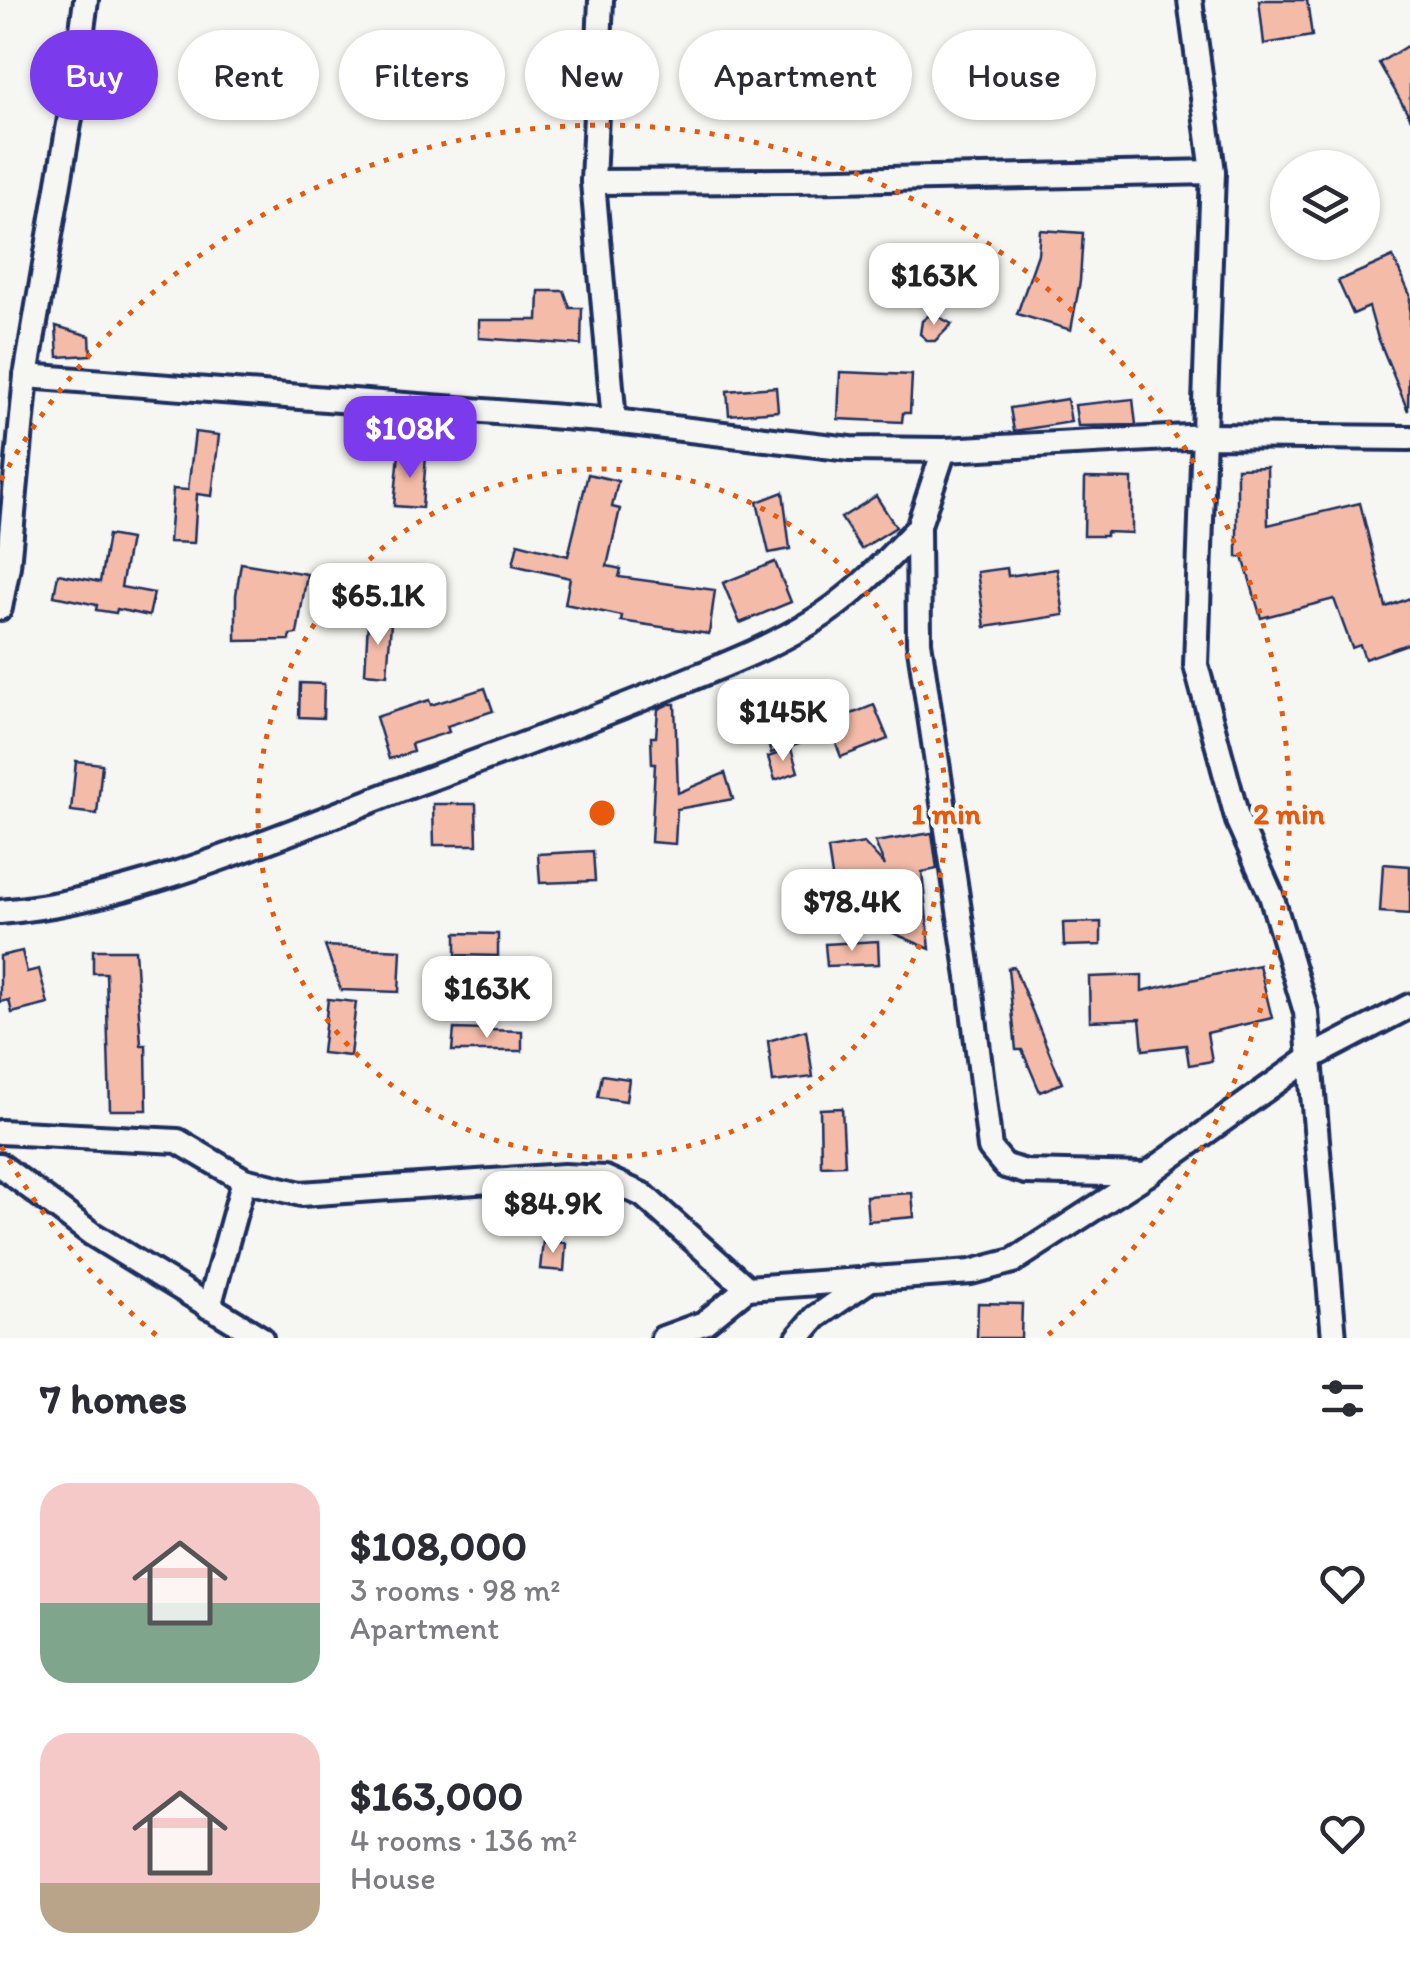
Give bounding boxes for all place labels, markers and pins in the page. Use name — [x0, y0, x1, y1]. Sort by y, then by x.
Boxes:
pin: $163K — [864, 243, 1004, 328]
pin: $108K — [340, 396, 480, 481]
pin: $65.1K — [297, 563, 459, 648]
pin: $145K — [713, 679, 853, 764]
centre of rings — [584, 795, 620, 831]
pin: $78.4K — [771, 869, 933, 954]
pin: $163K — [417, 956, 557, 1041]
pin: $84.9K — [472, 1171, 634, 1256]

